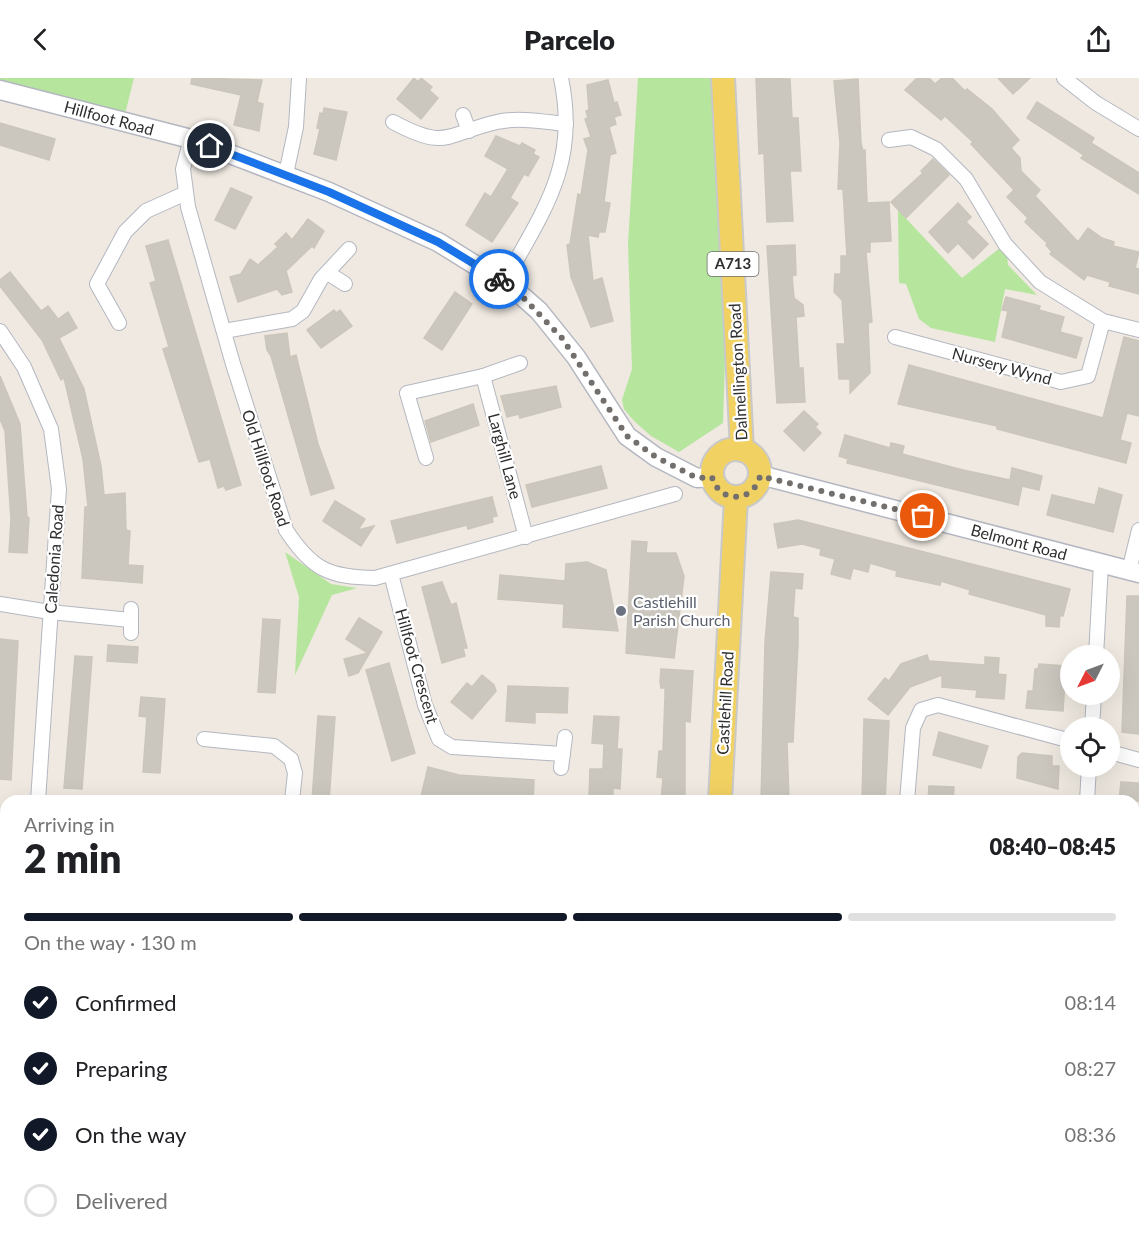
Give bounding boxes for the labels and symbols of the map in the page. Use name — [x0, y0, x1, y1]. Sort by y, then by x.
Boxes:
street label: Hillfoot Road — [62, 96, 156, 139]
pin — [184, 120, 235, 171]
courier — [469, 249, 529, 309]
road number: A713 — [708, 252, 758, 276]
street label: Dalmellington Road — [724, 303, 751, 441]
street label: Nursery Wynd — [950, 343, 1054, 388]
street label: Old Hillfoot Road — [239, 407, 294, 529]
street label: Larghill Lane — [485, 411, 526, 501]
pin — [897, 490, 948, 541]
street label: Caledonia Road — [40, 504, 67, 614]
street label: Belmont Road — [969, 520, 1069, 563]
place label: Castlehill Parish Church — [633, 592, 731, 629]
marker: Castlehill Parish Church — [614, 604, 628, 618]
street label: Hillfoot Crescent — [392, 606, 443, 726]
north arrow — [1060, 645, 1120, 705]
street label: Castlehill Road — [712, 651, 737, 755]

